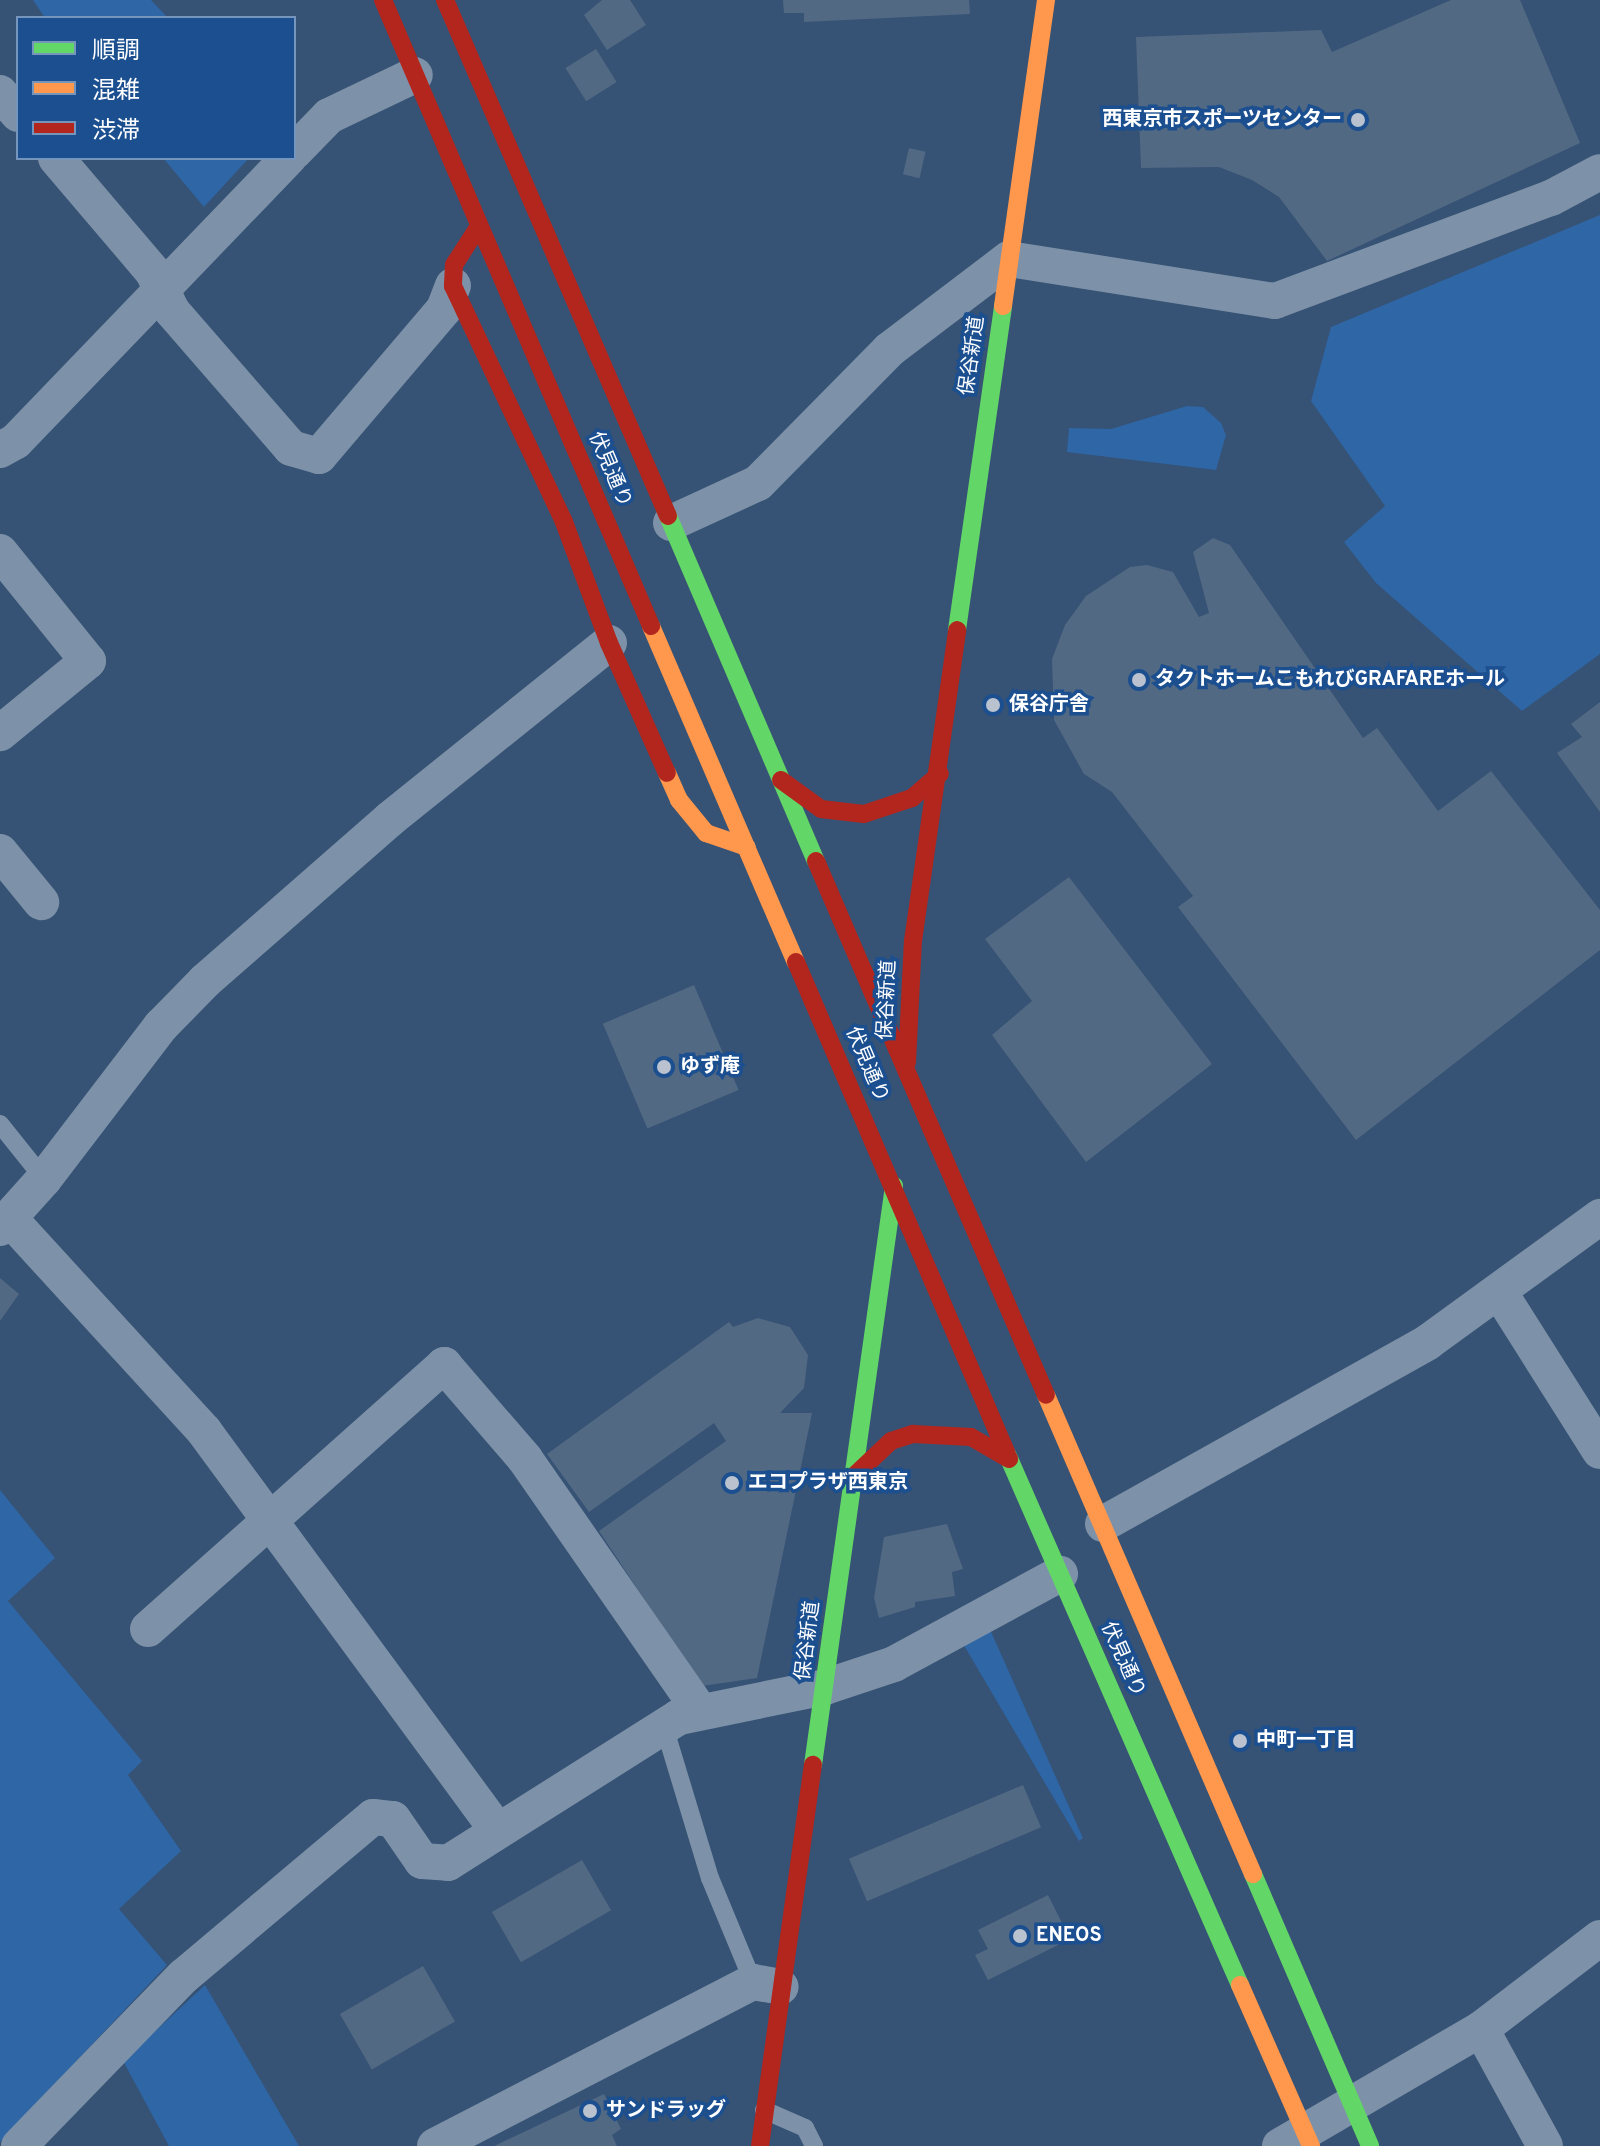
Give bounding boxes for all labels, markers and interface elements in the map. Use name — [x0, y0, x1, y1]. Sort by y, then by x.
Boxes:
legend — [16, 16, 296, 160]
text: 順調 — [92, 37, 140, 67]
text: 混雑 — [92, 77, 140, 107]
place label: 西東京市スポーツセンター — [1102, 108, 1342, 132]
marker: 西東京市スポーツセンター — [1349, 111, 1367, 129]
text: 渋滞 — [92, 117, 140, 147]
street label: 保谷新道 — [956, 315, 990, 397]
street label: 伏見通り — [582, 428, 636, 512]
place label: タクトホームこもれびGRAFAREホール — [1155, 668, 1506, 692]
marker: タクトホームこもれびGRAFAREホール — [1130, 671, 1148, 689]
place label: 保谷庁舎 — [1009, 693, 1089, 717]
marker: 保谷庁舎 — [984, 696, 1002, 714]
street label: 保谷新道 — [874, 959, 902, 1041]
street label: 伏見通り — [839, 1023, 893, 1107]
place label: ゆず庵 — [680, 1055, 740, 1079]
marker: ゆず庵 — [655, 1058, 673, 1076]
place label: エコプラザ西東京 — [748, 1471, 908, 1495]
marker: エコプラザ西東京 — [723, 1474, 741, 1492]
street label: 保谷新道 — [792, 1600, 826, 1682]
street label: 伏見通り — [1095, 1619, 1149, 1701]
place label: 中町一丁目 — [1256, 1729, 1356, 1753]
marker: 中町一丁目 — [1231, 1732, 1249, 1750]
place label: ENEOS — [1036, 1924, 1102, 1948]
marker: ENEOS — [1011, 1927, 1029, 1945]
place label: サンドラッグ — [606, 2099, 726, 2123]
marker: サンドラッグ — [581, 2102, 599, 2120]

